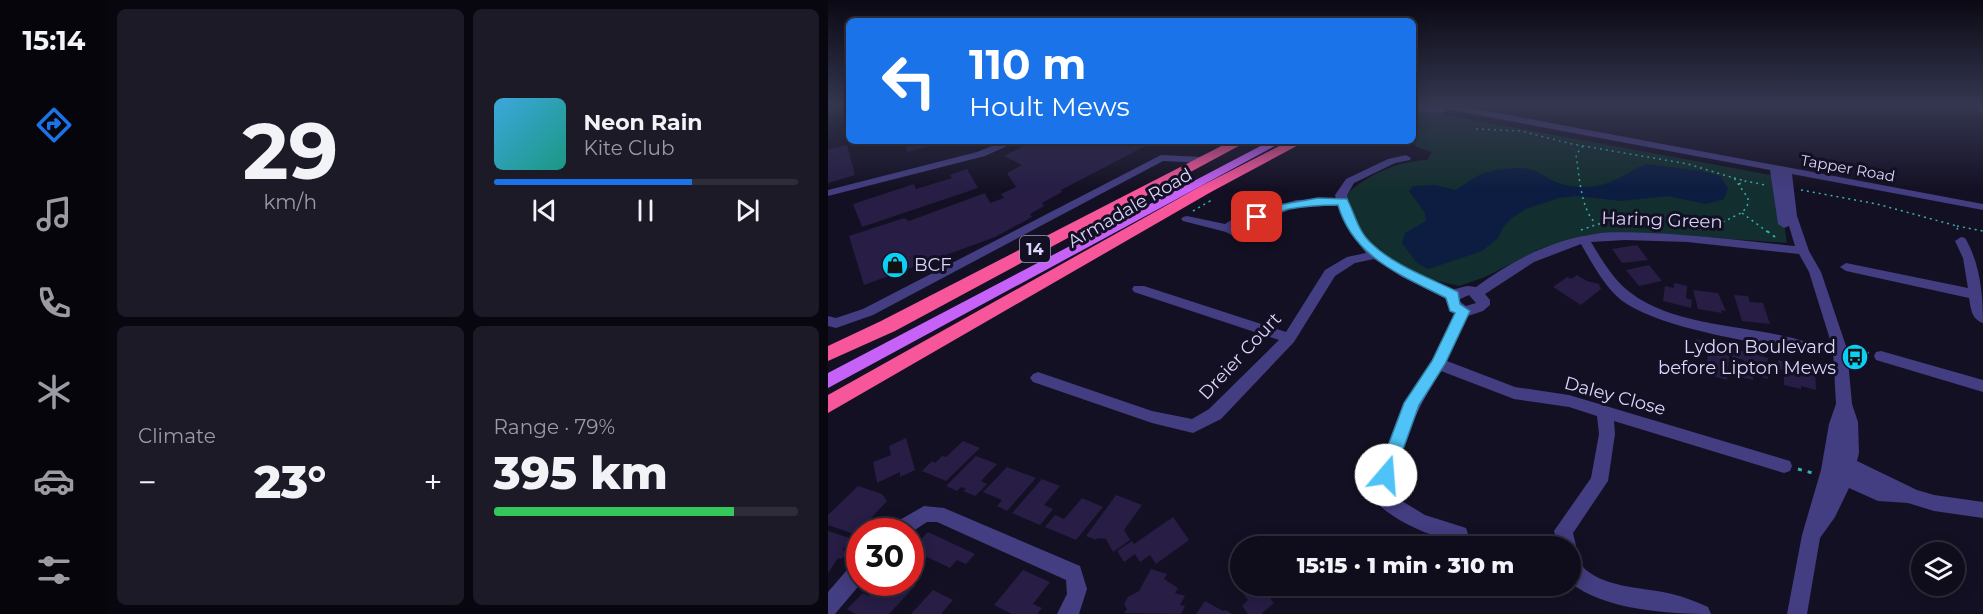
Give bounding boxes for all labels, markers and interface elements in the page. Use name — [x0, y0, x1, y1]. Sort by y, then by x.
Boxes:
text: 15:14 — [23, 24, 85, 57]
text: 110 m — [969, 38, 1086, 90]
icon: left — [870, 42, 948, 120]
text: Hoult Mews — [969, 90, 1130, 123]
text: 29 — [242, 103, 338, 199]
icon: directions — [33, 104, 75, 146]
text: Neon Rain — [584, 109, 702, 136]
text: Kite Club — [584, 136, 675, 160]
street label: Tapper Road — [1799, 150, 1897, 186]
street label: Armadale Road — [1064, 163, 1196, 253]
text: km/h — [264, 190, 317, 214]
pin — [1231, 191, 1282, 242]
icon: music — [33, 193, 75, 235]
icon: previous — [528, 194, 561, 227]
icon: pause — [629, 194, 662, 227]
icon: next — [731, 194, 764, 227]
icon: arrive — [1240, 200, 1273, 233]
street label: Haring Green — [1601, 207, 1723, 233]
road number: 14 — [1020, 236, 1050, 262]
shop icon: BCF — [880, 250, 910, 280]
place label: BCF — [914, 254, 952, 276]
icon: phone — [33, 282, 75, 324]
street label: Dreier Court — [1194, 308, 1286, 404]
place label: Lydon Boulevard before Lipton Mews — [1658, 336, 1836, 379]
bus stop icon: Lydon Boulevard before Lipton Mews — [1840, 342, 1870, 372]
icon: climate — [33, 371, 75, 413]
street label: Daley Close — [1562, 372, 1668, 420]
text: Range · 79% — [494, 415, 615, 439]
text: Climate — [138, 424, 216, 448]
position arrow — [1354, 443, 1418, 507]
text: 395 km — [494, 445, 668, 500]
text: 23° — [254, 454, 326, 509]
icon: car — [33, 460, 75, 502]
text: − — [138, 462, 157, 502]
text: + — [424, 462, 443, 502]
speed limit sign: 30 — [846, 518, 924, 596]
map controls — [1911, 542, 1965, 596]
button: layers — [1911, 542, 1965, 596]
icon: filters — [33, 549, 75, 591]
text: 15:15 · 1 min · 310 m — [1297, 552, 1514, 579]

